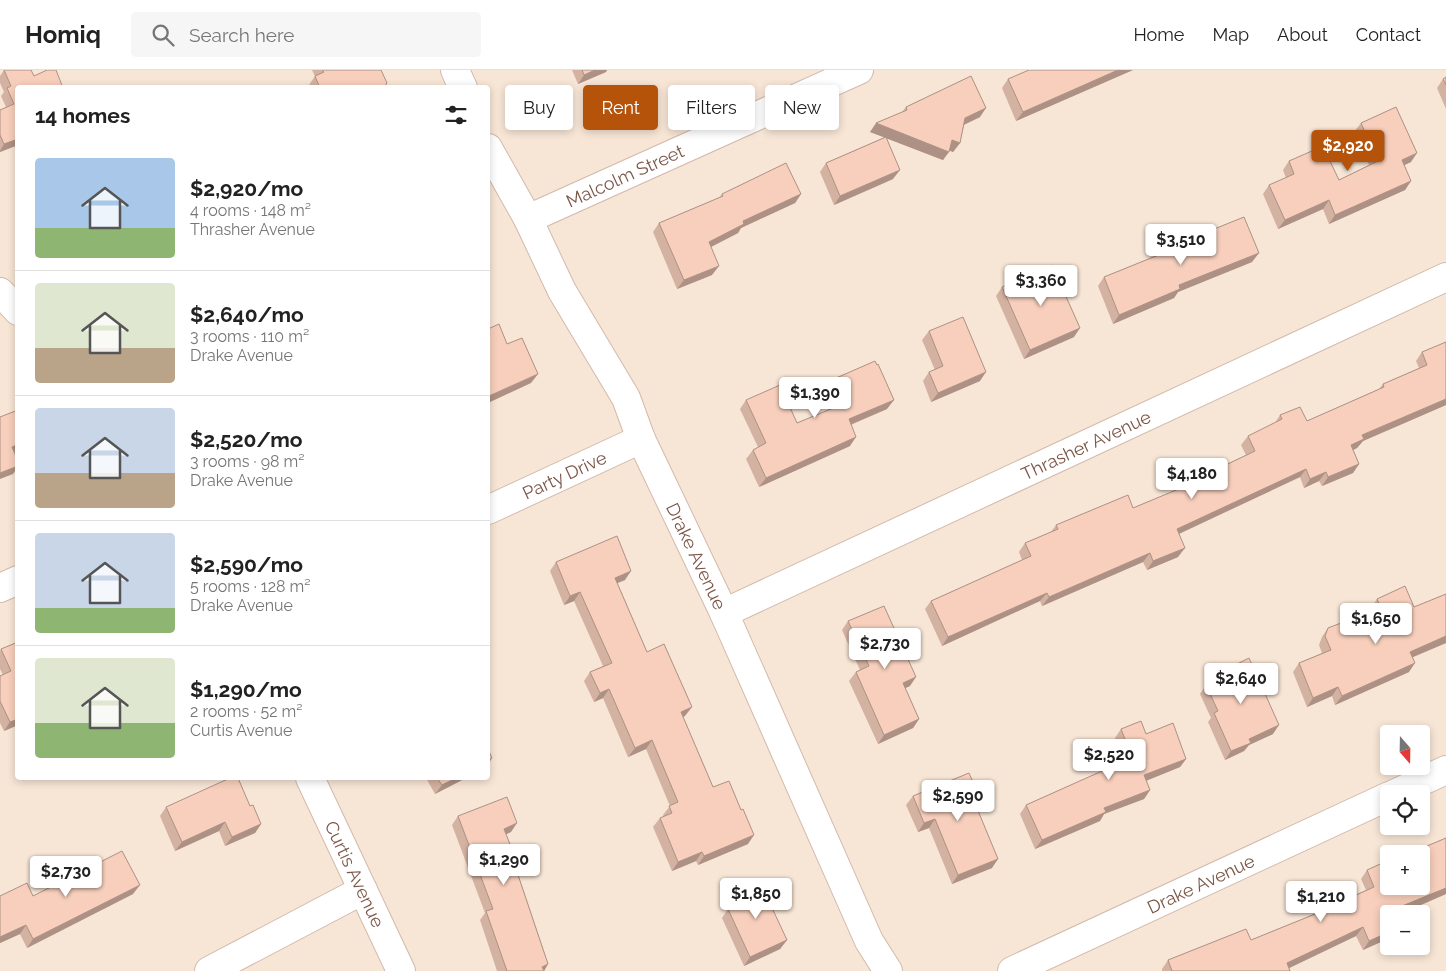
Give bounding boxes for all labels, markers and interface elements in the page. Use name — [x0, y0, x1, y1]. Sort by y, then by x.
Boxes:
search box — [131, 12, 481, 57]
text: Homiq — [25, 20, 101, 49]
icon: search — [149, 21, 177, 49]
text: Search here — [189, 24, 294, 46]
text: Home — [1133, 24, 1184, 45]
text: Map — [1212, 24, 1249, 45]
text: About — [1277, 24, 1328, 45]
text: Contact — [1356, 24, 1421, 45]
chip: Buy — [505, 85, 573, 130]
chip: Rent — [583, 85, 658, 130]
chip: Filters — [668, 85, 755, 130]
chip: New — [765, 85, 839, 130]
icon: filters — [442, 101, 470, 129]
text: 14 homes — [35, 103, 130, 128]
pin: $2,920 — [1307, 129, 1389, 172]
text: $2,920 — [1322, 136, 1374, 155]
street label: Malcolm Street — [562, 140, 687, 211]
text: $2,920/mo — [190, 176, 303, 201]
icon: home — [75, 178, 135, 238]
text: 4 rooms · 148 m² — [190, 201, 311, 220]
text: Thrasher Avenue — [190, 220, 315, 239]
pin: $3,510 — [1140, 224, 1222, 266]
text: $3,510 — [1156, 230, 1206, 249]
pin: $3,360 — [1000, 264, 1082, 307]
text: $3,360 — [1015, 271, 1067, 290]
text: $2,640/mo — [190, 302, 304, 327]
icon: home — [75, 303, 135, 363]
text: 3 rooms · 110 m² — [190, 327, 309, 346]
text: Drake Avenue — [190, 346, 293, 365]
pin: $1,390 — [774, 376, 856, 419]
text: $1,390 — [790, 383, 840, 402]
street label: Thrasher Avenue — [1018, 405, 1154, 484]
text: $2,520/mo — [190, 427, 302, 452]
icon: home — [75, 428, 135, 488]
street label: Party Drive — [519, 446, 610, 503]
text: 3 rooms · 98 m² — [190, 452, 305, 471]
pin: $4,180 — [1151, 458, 1233, 500]
text: $4,180 — [1167, 464, 1217, 483]
text: Drake Avenue — [190, 471, 293, 490]
street label: Drake Avenue — [662, 499, 731, 613]
text: $2,590/mo — [190, 552, 303, 577]
icon: home — [75, 553, 135, 613]
text: 5 rooms · 128 m² — [190, 577, 310, 596]
text: Drake Avenue — [190, 596, 293, 615]
pin: $1,650 — [1335, 602, 1417, 645]
text: $1,650 — [1351, 609, 1401, 628]
pin: $2,730 — [844, 628, 926, 670]
text: $2,730 — [860, 634, 910, 653]
pin: $2,640 — [1200, 662, 1282, 705]
text: $2,640 — [1215, 669, 1267, 688]
text: $1,290/mo — [190, 677, 302, 702]
icon: home — [75, 678, 135, 738]
text: 2 rooms · 52 m² — [190, 702, 302, 721]
text: Curtis Avenue — [190, 721, 292, 740]
north arrow — [1380, 725, 1430, 775]
map controls — [1380, 725, 1430, 955]
pin: $2,520 — [1068, 738, 1150, 781]
text: $2,520 — [1084, 745, 1134, 764]
pin: $2,590 — [917, 780, 999, 822]
button: locate — [1380, 785, 1430, 835]
text: $2,590 — [933, 786, 984, 805]
street label: Curtis Avenue — [321, 817, 389, 931]
pin: $1,290 — [463, 844, 545, 886]
button: + — [1380, 845, 1430, 895]
street label: Drake Avenue — [1144, 849, 1258, 917]
text: $1,290 — [479, 850, 529, 869]
pin: $2,730 — [25, 856, 107, 898]
text: $2,730 — [41, 862, 91, 881]
pin: $1,850 — [715, 878, 797, 920]
pin: $1,210 — [1280, 880, 1362, 923]
text: $1,850 — [731, 884, 781, 903]
text: $1,210 — [1297, 887, 1345, 906]
button: − — [1380, 905, 1430, 955]

